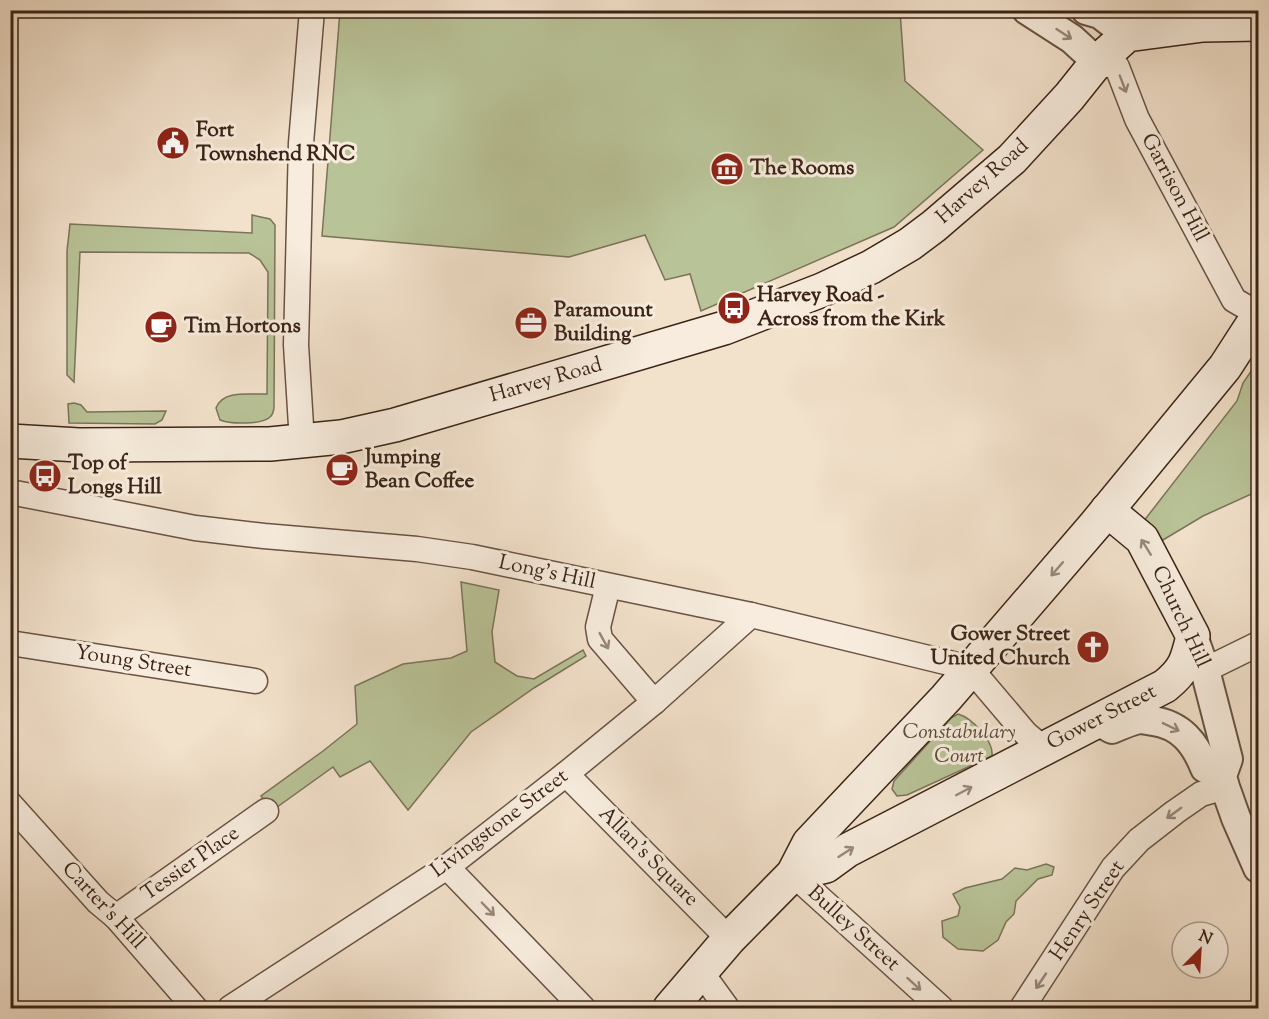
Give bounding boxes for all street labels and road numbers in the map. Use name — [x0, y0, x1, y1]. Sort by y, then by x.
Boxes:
street label: Garrison Hill — [1133, 128, 1215, 248]
street label: Harvey Road — [930, 132, 1036, 232]
street label: Harvey Road — [486, 351, 606, 411]
street label: Long's Hill — [496, 548, 598, 598]
street label: Church Hill — [1143, 561, 1217, 673]
street label: Young Street — [73, 638, 193, 686]
street label: Gower Street — [1042, 678, 1162, 758]
street label: Livingstone Street — [425, 762, 575, 886]
street label: Allan's Square — [591, 800, 705, 914]
street label: Tessier Place — [136, 819, 246, 909]
street label: Carter's Hill — [54, 855, 152, 957]
street label: Henry Street — [1043, 855, 1133, 967]
street label: Bulley Street — [800, 879, 906, 979]

